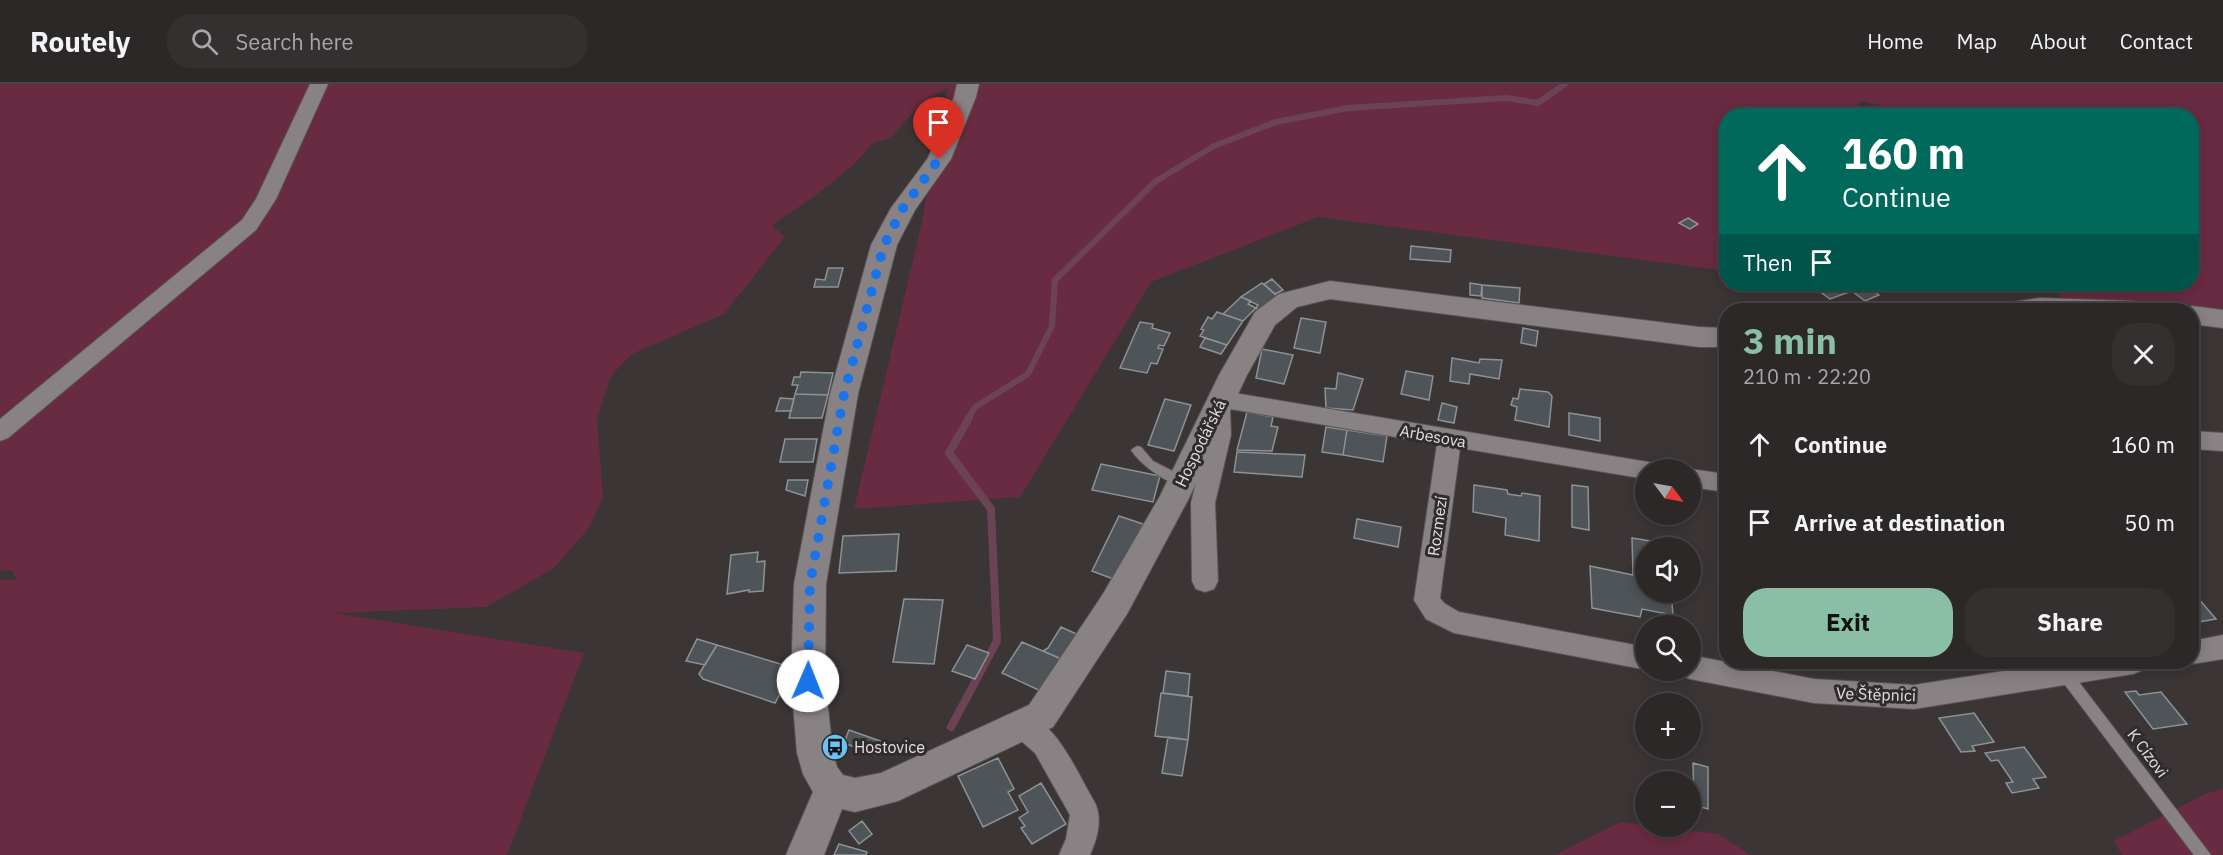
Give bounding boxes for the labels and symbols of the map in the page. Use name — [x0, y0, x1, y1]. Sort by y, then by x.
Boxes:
pin — [913, 97, 964, 159]
street label: Hospodářská — [1170, 396, 1230, 490]
street label: Arbesova — [1398, 420, 1468, 452]
north arrow — [1635, 459, 1701, 525]
street label: Rozmezí — [1423, 495, 1451, 557]
position arrow — [776, 649, 840, 713]
street label: Ve Štěpnici — [1836, 682, 1916, 705]
street label: K Cízovi — [2123, 725, 2173, 781]
bus stop icon: Hostovice — [820, 732, 850, 762]
place label: Hostovice — [854, 737, 925, 757]

